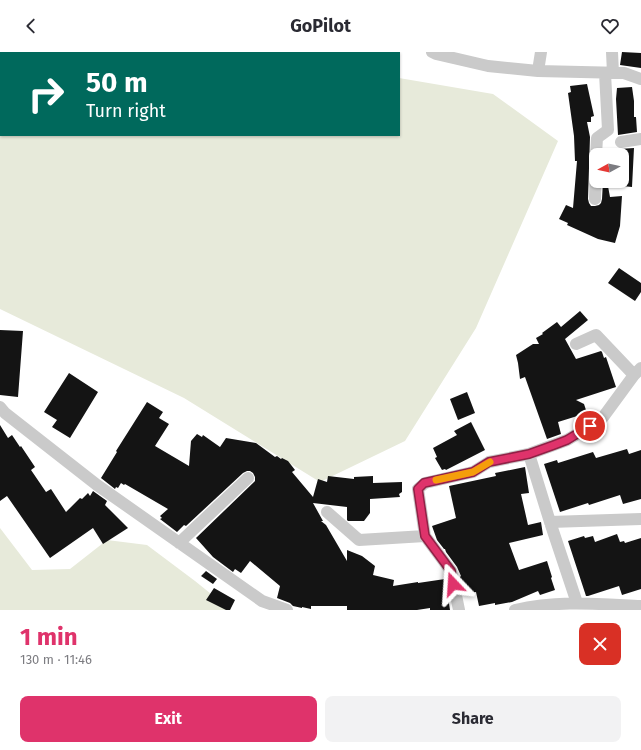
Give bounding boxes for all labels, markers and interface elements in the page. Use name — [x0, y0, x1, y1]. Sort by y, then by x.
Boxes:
icon: back — [20, 15, 42, 37]
text: GoPilot — [290, 15, 351, 37]
icon: heart — [599, 15, 621, 37]
text: 50 m — [86, 66, 148, 99]
icon: right — [20, 68, 72, 120]
text: Turn right — [86, 100, 166, 122]
north arrow — [589, 148, 629, 188]
map controls — [589, 148, 629, 188]
pin — [573, 409, 607, 443]
icon: arrive — [579, 415, 601, 437]
position arrow — [432, 563, 474, 605]
text: 1 min — [20, 623, 78, 651]
button: close — [579, 623, 621, 665]
text: 130 m · 11:46 — [20, 652, 92, 667]
button: Exit — [20, 696, 317, 742]
button: Share — [325, 696, 621, 742]

